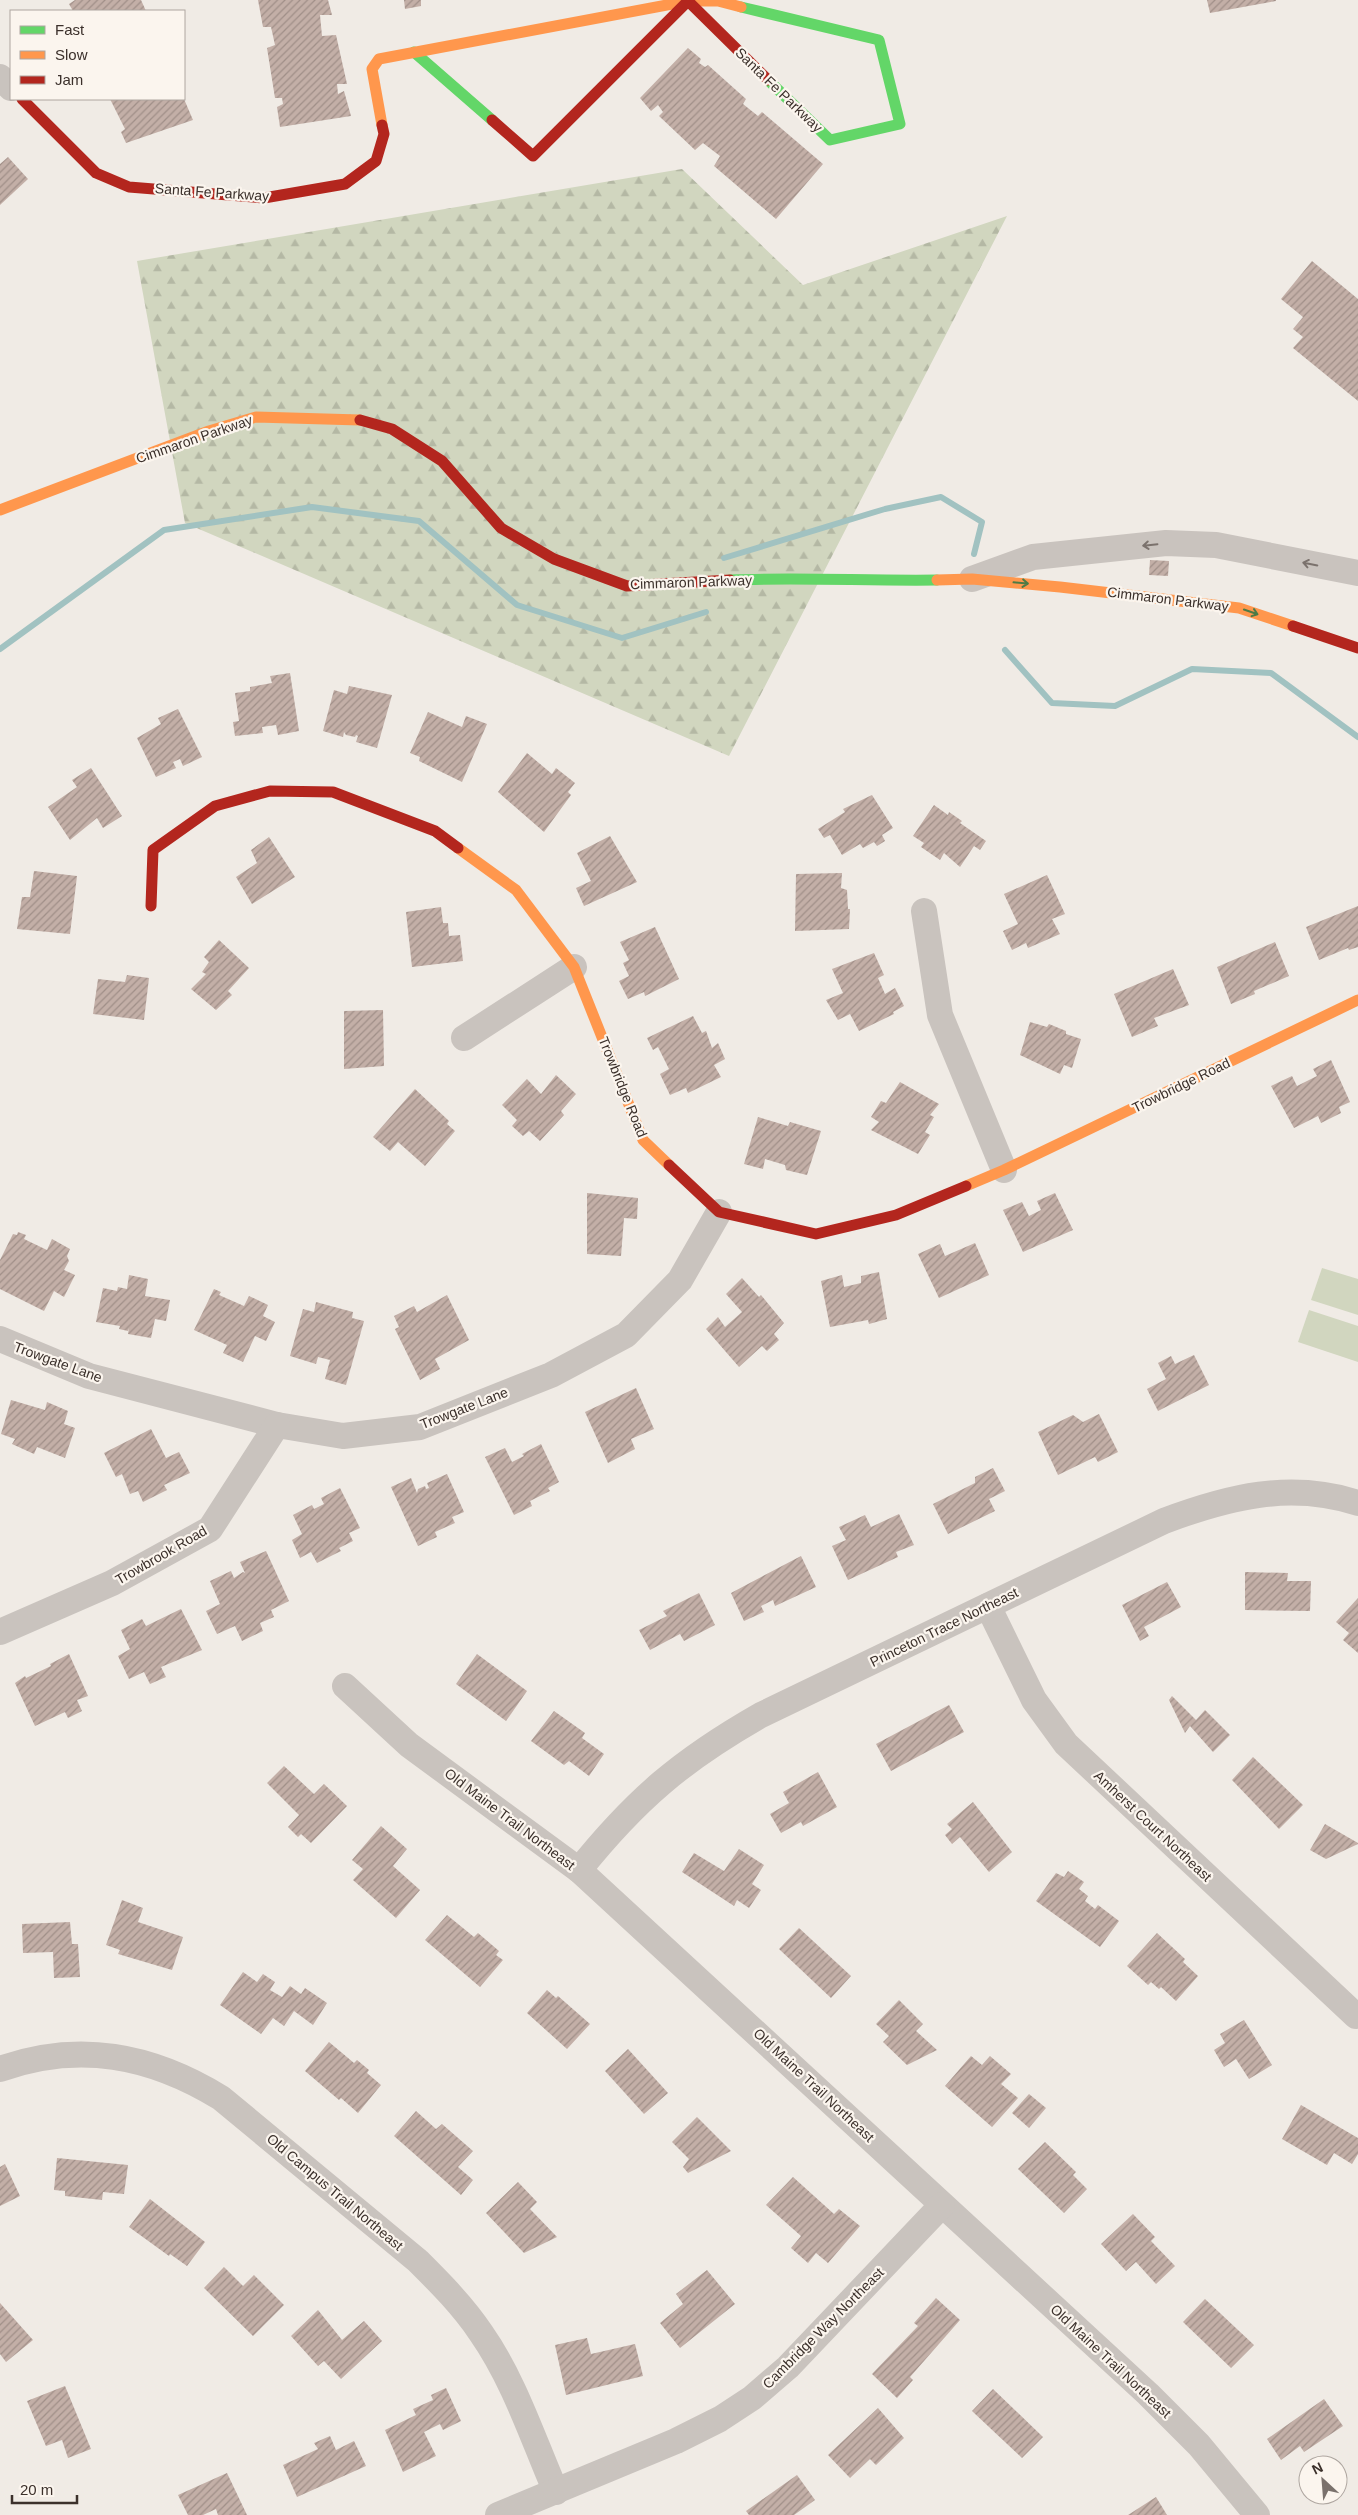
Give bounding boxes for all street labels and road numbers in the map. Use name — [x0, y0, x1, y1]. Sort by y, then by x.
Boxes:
street label: Santa Fe Parkway — [732, 45, 826, 135]
street label: Santa Fe Parkway — [154, 180, 270, 204]
street label: Cimmaron Parkway — [134, 412, 254, 466]
street label: Cimmaron Parkway — [630, 572, 752, 592]
street label: Cimmaron Parkway — [1106, 584, 1230, 614]
street label: Trowbridge Road — [596, 1034, 650, 1140]
street label: Trowbridge Road — [1129, 1054, 1233, 1116]
street label: Trowgate Lane — [12, 1339, 105, 1385]
street label: Trowgate Lane — [418, 1384, 510, 1432]
street label: Trowbrook Road — [112, 1522, 210, 1588]
street label: Princeton Trace Northeast — [867, 1584, 1021, 1670]
street label: Old Maine Trail Northeast — [442, 1765, 578, 1873]
street label: Amherst Court Northeast — [1091, 1767, 1215, 1885]
street label: Old Maine Trail Northeast — [750, 2025, 878, 2145]
street label: Old Campus Trail Northeast — [264, 2130, 406, 2254]
street label: Cambridge Way Northeast — [759, 2264, 887, 2392]
street label: Old Maine Trail Northeast — [1047, 2301, 1175, 2421]

